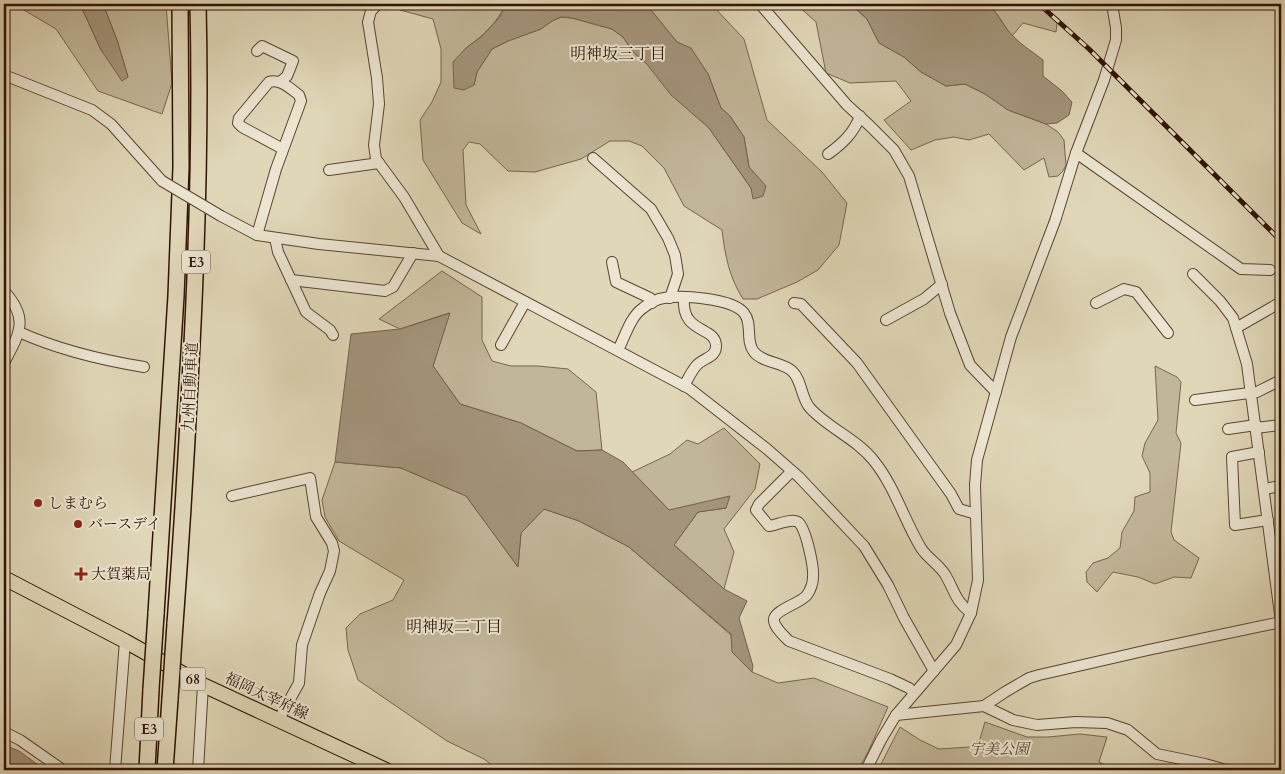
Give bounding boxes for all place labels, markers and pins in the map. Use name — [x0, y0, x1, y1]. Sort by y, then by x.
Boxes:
place label: しまむら — [48, 493, 108, 513]
marker: しまむら — [32, 497, 44, 509]
place label: バースデイ — [88, 514, 161, 534]
marker: バースデイ — [72, 518, 84, 530]
place label: 大賀薬局 — [91, 564, 151, 584]
marker: 大賀薬局 — [75, 568, 87, 580]

